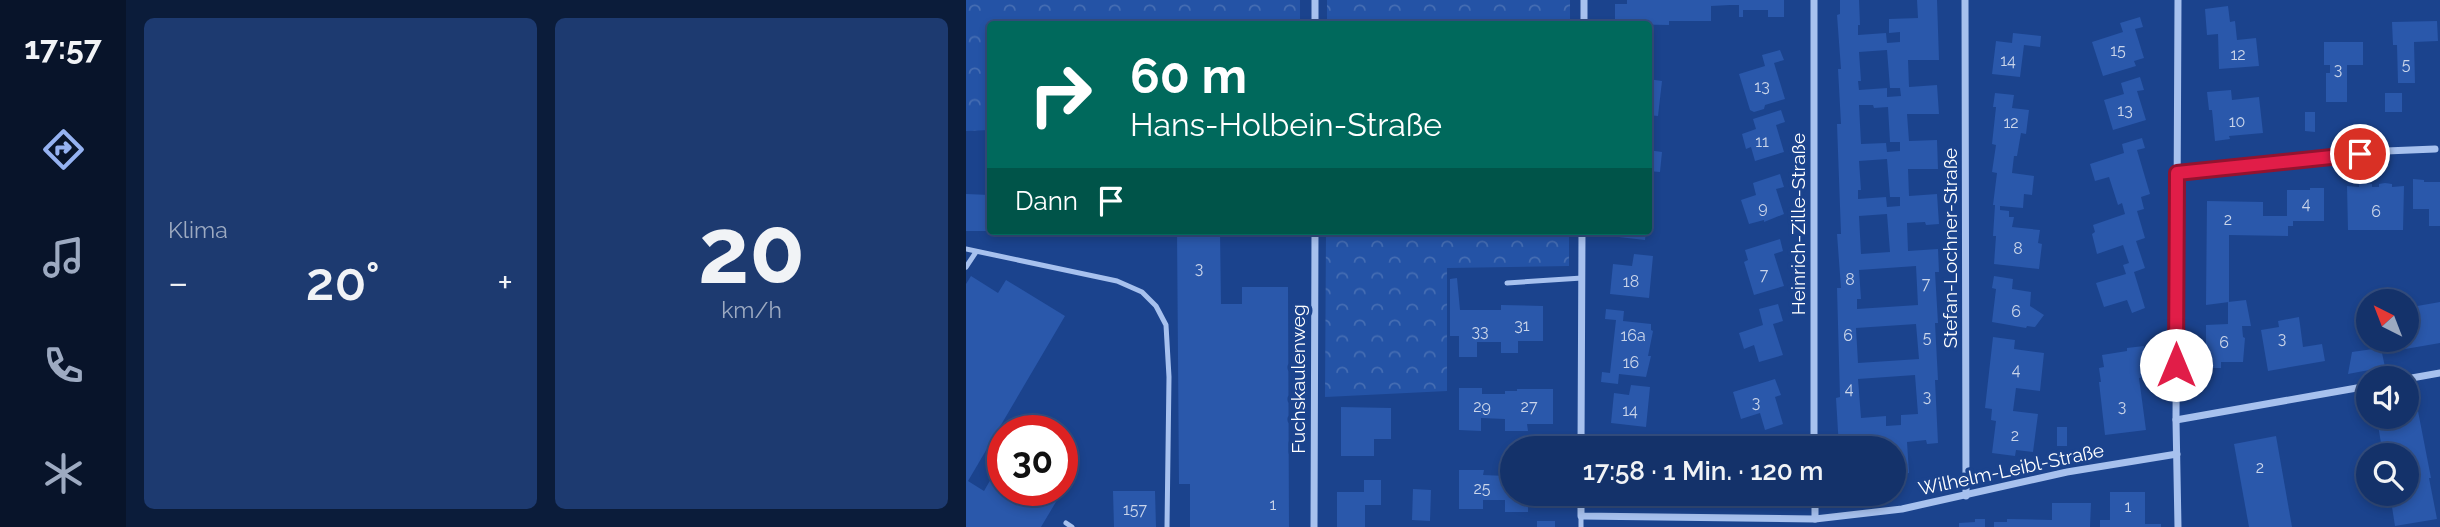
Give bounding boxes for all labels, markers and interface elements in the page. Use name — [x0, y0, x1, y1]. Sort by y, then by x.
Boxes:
text: 17:57 — [24, 29, 102, 66]
house number: 15 — [2110, 41, 2126, 60]
house number: 12 — [2230, 45, 2246, 64]
text: 60 m — [1130, 47, 1247, 104]
icon: right — [1015, 49, 1106, 140]
house number: 14 — [2000, 51, 2016, 70]
house number: 5 — [2402, 55, 2411, 74]
house number: 3 — [2334, 60, 2342, 79]
house number: 13 — [1754, 77, 1770, 96]
house number: 13 — [2117, 101, 2133, 120]
text: Hans-Holbein-Straße — [1130, 106, 1442, 143]
house number: 10 — [2229, 112, 2245, 131]
house number: 12 — [2003, 113, 2019, 132]
pin — [2330, 124, 2390, 184]
icon: directions — [39, 125, 88, 174]
house number: 11 — [1755, 132, 1769, 151]
street label: Heinrich-Zille-Straße — [1787, 133, 1809, 315]
icon: arrive — [2341, 135, 2379, 173]
street label: Stefan-Lochner-Straße — [1939, 148, 1961, 348]
icon: arrive — [1092, 182, 1130, 220]
text: Dann — [1015, 186, 1078, 216]
house number: 4 — [2302, 194, 2311, 213]
text: 20 — [698, 197, 805, 304]
house number: 9 — [1758, 198, 1768, 217]
house number: 6 — [2371, 202, 2381, 221]
house number: 2 — [2224, 210, 2232, 229]
text: Klima — [168, 216, 228, 243]
icon: music — [39, 233, 88, 282]
house number: 8 — [2013, 239, 2023, 258]
text: 20° — [306, 251, 380, 312]
house number: 3 — [1195, 259, 1203, 278]
text: − — [168, 260, 188, 305]
text: + — [497, 260, 513, 305]
house number: 7 — [1760, 265, 1769, 284]
house number: 8 — [1845, 270, 1855, 289]
house number: 18 — [1623, 272, 1639, 291]
house number: 7 — [1922, 274, 1931, 293]
north arrow — [2356, 289, 2418, 352]
map controls — [2356, 289, 2419, 506]
text: km/h — [721, 296, 782, 323]
house number: 6 — [2011, 302, 2021, 321]
street label: Fuchskaulenweg — [1287, 304, 1309, 454]
house number: 31 — [1514, 316, 1530, 335]
house number: 33 — [1471, 322, 1489, 341]
house number: 16a — [1620, 326, 1646, 345]
house number: 6 — [1843, 326, 1853, 345]
house number: 5 — [1923, 328, 1932, 347]
position arrow — [2139, 328, 2213, 402]
house number: 3 — [2278, 329, 2286, 348]
house number: 6 — [2219, 333, 2229, 352]
icon: phone — [39, 341, 88, 390]
house number: 16 — [1623, 353, 1639, 372]
house number: 4 — [2012, 360, 2021, 379]
button: sound — [2356, 366, 2419, 429]
house number: 4 — [1845, 379, 1854, 398]
house number: 3 — [1923, 387, 1931, 406]
house number: 3 — [1752, 393, 1760, 412]
house number: 29 — [1473, 397, 1491, 416]
house number: 27 — [1521, 397, 1538, 416]
house number: 3 — [2118, 397, 2126, 416]
house number: 14 — [1622, 401, 1638, 420]
speed limit sign: 30 — [987, 415, 1078, 506]
house number: 2 — [2011, 426, 2019, 445]
street label: Wilhelm-Leibl-Straße — [1916, 439, 2106, 499]
button: search — [2356, 443, 2419, 506]
icon: climate — [39, 449, 88, 498]
text: 17:58 · 1 Min. · 120 m — [1583, 456, 1823, 486]
house number: 2 — [2256, 458, 2264, 477]
house number: 25 — [1473, 479, 1491, 498]
house number: 1 — [1270, 495, 1277, 514]
house number: 1 — [2125, 497, 2132, 516]
house number: 157 — [1123, 500, 1147, 519]

